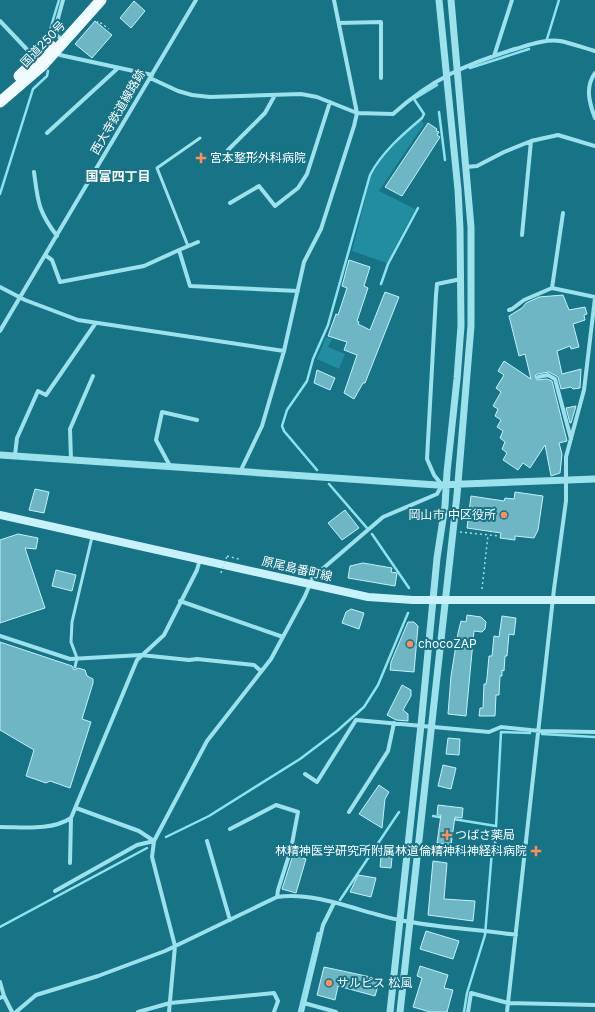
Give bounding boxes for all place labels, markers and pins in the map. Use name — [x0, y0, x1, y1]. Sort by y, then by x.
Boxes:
place label: 宮本整形外科病院 — [210, 150, 306, 165]
marker: 宮本整形外科病院 — [195, 152, 207, 164]
place label: 岡山市 中区役所 — [409, 507, 496, 522]
marker: 岡山市 中区役所 — [499, 510, 509, 520]
place label: chocoZAP — [418, 636, 477, 651]
marker: chocoZAP — [405, 639, 415, 649]
place label: つばさ薬局 — [455, 827, 515, 842]
marker: つばさ薬局 — [442, 830, 452, 840]
place label: 林精神医学研究所附属林道倫精神科神経科病院 — [275, 843, 527, 858]
marker: 林精神医学研究所附属林道倫精神科神経科病院 — [530, 845, 542, 857]
place label: サルピス 松風 — [337, 975, 412, 990]
marker: サルピス 松風 — [324, 978, 334, 988]

